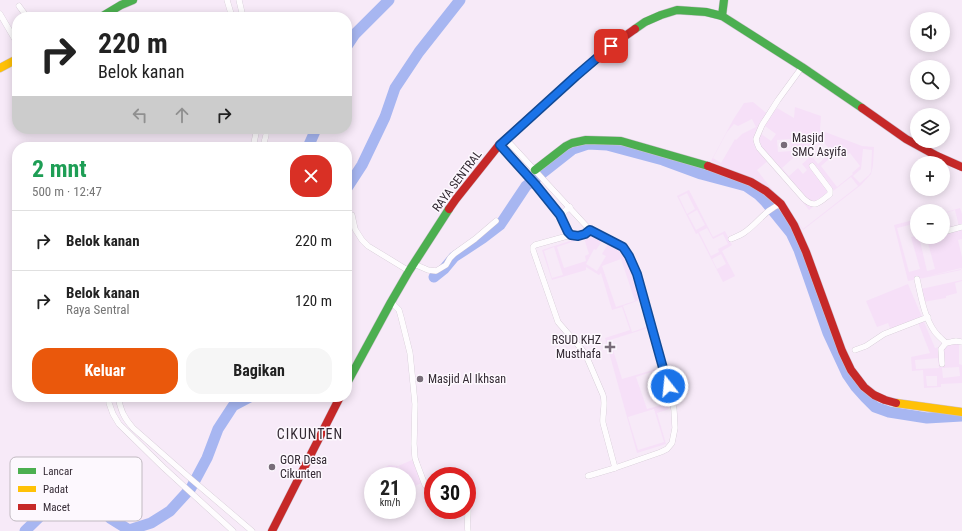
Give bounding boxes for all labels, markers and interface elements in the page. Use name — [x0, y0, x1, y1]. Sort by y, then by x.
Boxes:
map controls — [910, 12, 950, 244]
button: sound — [910, 12, 950, 52]
text: 220 m — [98, 27, 168, 60]
icon: right — [32, 28, 84, 80]
pin — [594, 29, 628, 63]
icon: arrive — [600, 35, 622, 57]
button: search — [910, 60, 950, 100]
text: Belok kanan — [98, 61, 184, 82]
icon: left — [129, 104, 151, 126]
icon: ahead — [171, 104, 193, 126]
icon: right — [213, 104, 235, 126]
button: layers — [910, 108, 950, 148]
place label: Masjid SMC Asyifa — [792, 131, 847, 159]
marker: Masjid SMC Asyifa — [779, 140, 789, 150]
street label: RAYA SENTRAL — [429, 147, 485, 214]
text: 2 mnt — [32, 155, 87, 183]
button: close — [290, 155, 332, 197]
button: + — [910, 156, 950, 196]
text: 500 m · 12:47 — [32, 184, 102, 199]
button: − — [910, 204, 950, 244]
icon: right — [32, 230, 54, 252]
text: Belok kanan — [66, 232, 140, 250]
text: 220 m — [295, 232, 332, 250]
text: Belok kanan — [66, 284, 140, 302]
icon: right — [32, 290, 54, 312]
text: 120 m — [295, 292, 332, 310]
text: Raya Sentral — [66, 302, 129, 317]
place label: RSUD KHZ Musthafa — [552, 333, 601, 361]
marker: RSUD KHZ Musthafa — [604, 341, 616, 353]
button: Keluar — [32, 348, 178, 394]
button: Bagikan — [186, 348, 332, 394]
position arrow — [647, 365, 689, 407]
place label: Masjid Al Ikhsan — [428, 372, 506, 386]
marker: Masjid Al Ikhsan — [415, 374, 425, 384]
district label: CIKUNTEN — [277, 426, 343, 442]
place label: GOR Desa Cikunten — [280, 453, 327, 481]
legend — [10, 457, 142, 521]
marker: GOR Desa Cikunten — [267, 462, 277, 472]
text: Lancar — [43, 465, 73, 478]
speed limit sign: 30 — [424, 467, 476, 519]
text: 21 — [380, 476, 400, 500]
text: Padat — [43, 483, 68, 496]
text: km/h — [380, 497, 400, 508]
text: Macet — [43, 501, 70, 514]

